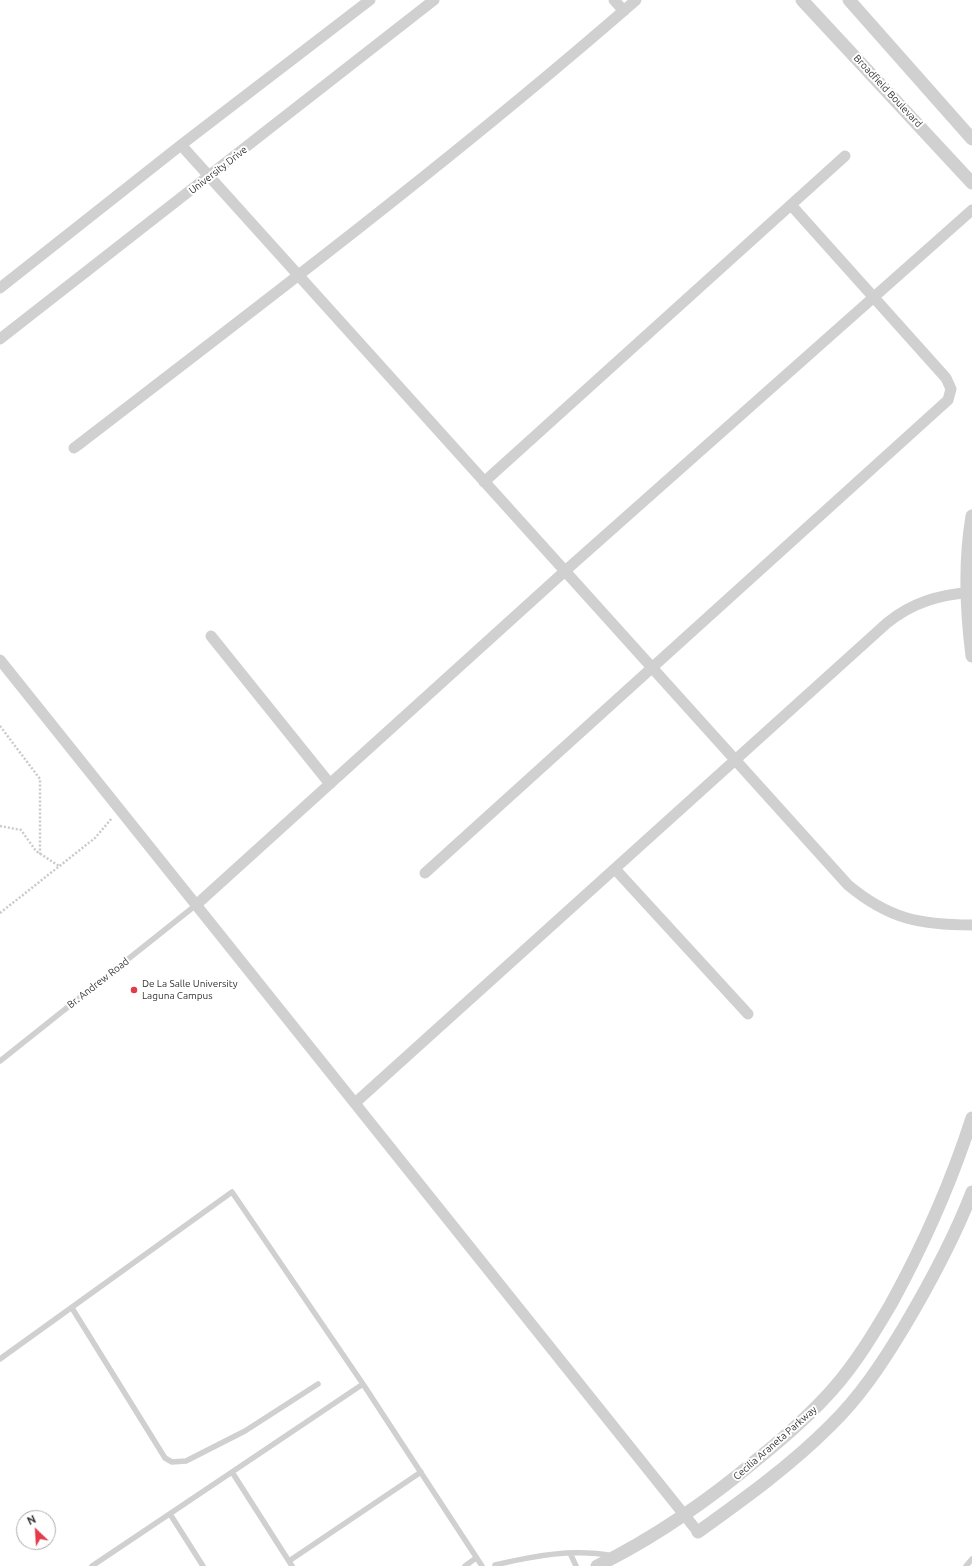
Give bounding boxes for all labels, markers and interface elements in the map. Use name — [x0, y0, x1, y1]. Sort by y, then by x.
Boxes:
street label: Broadfield Boulevard — [851, 52, 925, 130]
street label: University Drive — [186, 144, 250, 196]
street label: Br. Andrew Road — [65, 955, 131, 1011]
place label: De La Salle University Laguna Campus — [142, 978, 237, 1002]
marker: De La Salle University Laguna Campus — [129, 985, 139, 995]
street label: Cecilia Araneta Parkway — [731, 1403, 819, 1483]
north arrow — [16, 1510, 56, 1550]
text: N — [25, 1513, 38, 1527]

